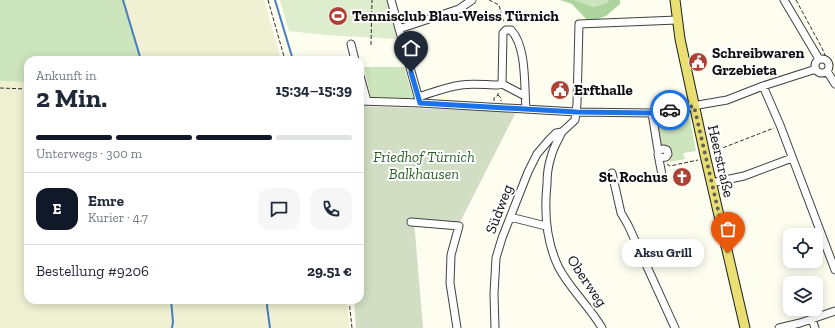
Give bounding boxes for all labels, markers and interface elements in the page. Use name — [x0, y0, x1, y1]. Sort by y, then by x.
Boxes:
sports icon: Tennisclub Blau-Weiss Türnich — [327, 5, 349, 27]
place label: Tennisclub Blau-Weiss Türnich — [352, 7, 559, 25]
pin — [394, 31, 428, 72]
icon: home — [400, 37, 422, 59]
place label: Schreibwaren Grzebieta — [712, 44, 804, 79]
public building icon: Schreibwaren Grzebieta — [687, 51, 709, 73]
text: Ankunft in — [36, 68, 96, 83]
public building icon: Erfthalle — [549, 79, 571, 101]
text: 15:34–15:39 — [276, 81, 352, 99]
place label: Erfthalle — [574, 81, 633, 99]
text: 2 Min. — [36, 82, 107, 114]
courier — [650, 90, 690, 130]
icon: car — [659, 99, 681, 121]
street label: Heerstraße — [704, 123, 738, 199]
text: Unterwegs · 300 m — [36, 146, 142, 161]
park label: Friedhof Türnich Balkhausen — [373, 148, 475, 183]
church icon: St. Rochus — [671, 166, 693, 188]
place label: St. Rochus — [599, 168, 668, 186]
street label: Südweg — [481, 182, 517, 236]
button: chat — [258, 188, 300, 230]
button: phone — [310, 188, 352, 230]
text: Emre — [88, 192, 124, 210]
text: E — [53, 200, 61, 218]
text: Kurier · 4.7 — [88, 210, 148, 225]
pin — [711, 212, 745, 253]
icon: bag — [717, 218, 739, 240]
map controls — [783, 228, 823, 316]
button: locate — [783, 228, 823, 268]
callout: Aksu Grill — [622, 239, 704, 267]
text: Aksu Grill — [634, 245, 692, 260]
street label: Oberweg — [563, 252, 611, 310]
text: Bestellung #9206 — [36, 262, 149, 280]
text: 29.51 € — [307, 262, 352, 280]
button: layers — [783, 276, 823, 316]

